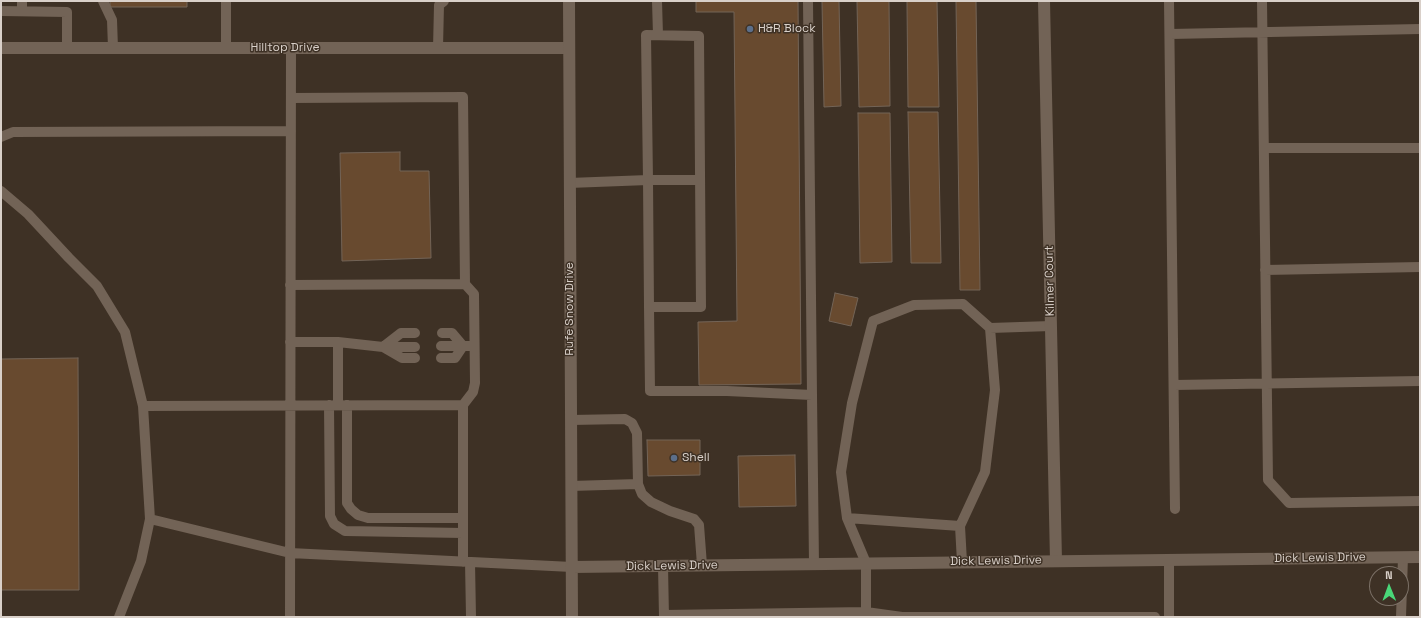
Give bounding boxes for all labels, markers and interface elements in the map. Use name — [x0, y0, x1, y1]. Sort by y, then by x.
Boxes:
place label: H&R Block — [758, 22, 816, 36]
marker: H&R Block — [745, 24, 755, 34]
street label: Hilltop Drive — [251, 41, 319, 55]
street label: Kilmer Court — [1042, 246, 1058, 316]
street label: Rufe Snow Drive — [563, 262, 577, 356]
place label: Shell — [682, 451, 710, 465]
marker: Shell — [669, 453, 679, 463]
street label: Dick Lewis Drive — [1274, 550, 1366, 566]
street label: Dick Lewis Drive — [950, 553, 1042, 569]
street label: Dick Lewis Drive — [626, 558, 718, 574]
north arrow — [1369, 566, 1409, 606]
text: N — [1385, 568, 1393, 582]

